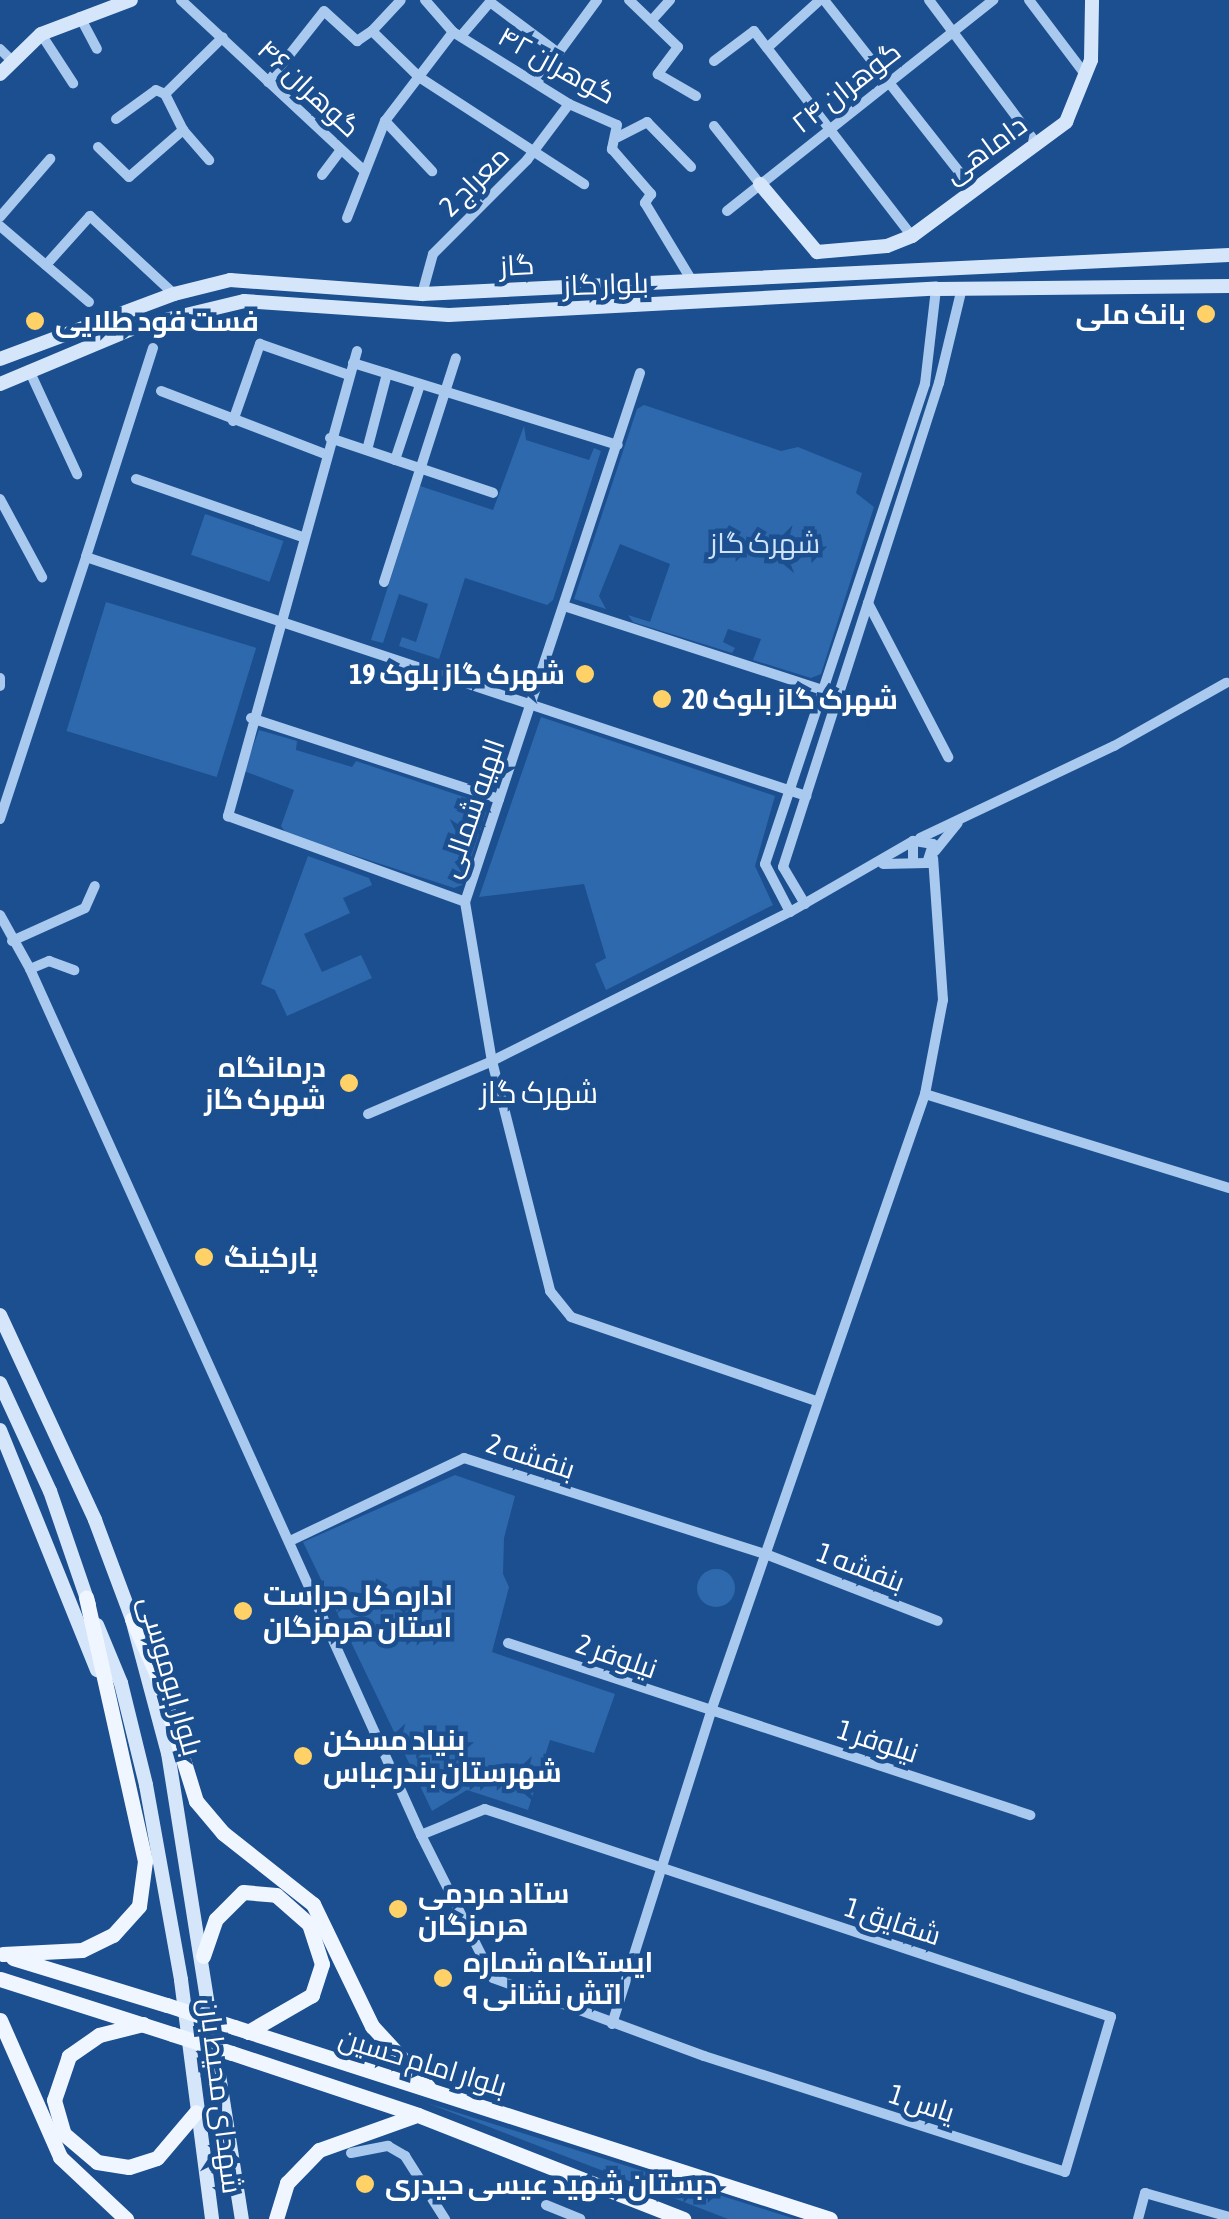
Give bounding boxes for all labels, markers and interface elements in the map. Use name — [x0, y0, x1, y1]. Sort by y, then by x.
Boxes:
street label: گوهران ۴۲ — [492, 19, 622, 111]
street label: گوهران ۴۶ — [251, 32, 367, 144]
street label: گوهران ۲۴ — [785, 34, 907, 140]
street label: داماهی — [937, 108, 1033, 190]
street label: معراج 2 — [432, 139, 516, 223]
street label: گاز — [499, 247, 535, 283]
street label: بلوار گاز — [563, 266, 649, 302]
place label: بانک ملی — [1075, 297, 1186, 331]
marker: بانک ملی — [1195, 303, 1217, 325]
place label: فست فود طلایی — [55, 304, 259, 338]
marker: فست فود طلایی — [24, 310, 46, 332]
park label: شهرک گاز — [710, 526, 820, 560]
place label: شهرک گاز بلوک 19 — [349, 657, 565, 691]
marker: شهرک گاز بلوک 19 — [574, 663, 596, 685]
place label: شهرک گاز بلوک 20 — [682, 682, 898, 716]
marker: شهرک گاز بلوک 20 — [651, 688, 673, 710]
street label: الهیه شمالی — [433, 734, 511, 882]
place label: درمانگاه شهرک گاز — [204, 1050, 326, 1116]
marker: درمانگاه شهرک گاز — [336, 1070, 362, 1096]
district label: شهرک گاز — [480, 1074, 598, 1110]
place label: پارکینگ — [224, 1240, 318, 1274]
marker: پارکینگ — [193, 1246, 215, 1268]
street label: بنفشه 2 — [483, 1426, 579, 1486]
street label: بنفشه 1 — [813, 1535, 909, 1599]
place label: اداره کل حراست استان هرمزگان — [263, 1578, 453, 1644]
street label: بلوار ابوموسی — [132, 1592, 210, 1760]
marker: اداره کل حراست استان هرمزگان — [232, 1600, 254, 1622]
street label: نیلوفر 2 — [572, 1627, 662, 1685]
street label: نیلوفر 1 — [833, 1712, 923, 1770]
place label: بنیاد مسکن شهرستان بندرعباس — [323, 1723, 562, 1789]
marker: بنیاد مسکن شهرستان بندرعباس — [292, 1745, 314, 1767]
place label: ستاد مردمی هرمزگان — [418, 1876, 569, 1942]
street label: شقایق 1 — [841, 1890, 945, 1952]
marker: ستاد مردمی هرمزگان — [387, 1898, 409, 1920]
place label: ایستگاه شماره ۹ اتش نشانی — [463, 1945, 653, 2011]
marker: ایستگاه شماره ۹ اتش نشانی — [432, 1967, 454, 1989]
street label: شهدای محیط بان — [192, 1996, 250, 2196]
street label: بلوار امام حسین — [335, 2021, 511, 2103]
street label: یاس 1 — [885, 2077, 959, 2129]
place label: دبستان شهید عیسی حیدری — [385, 2167, 717, 2201]
marker: دبستان شهید عیسی حیدری — [354, 2173, 376, 2195]

